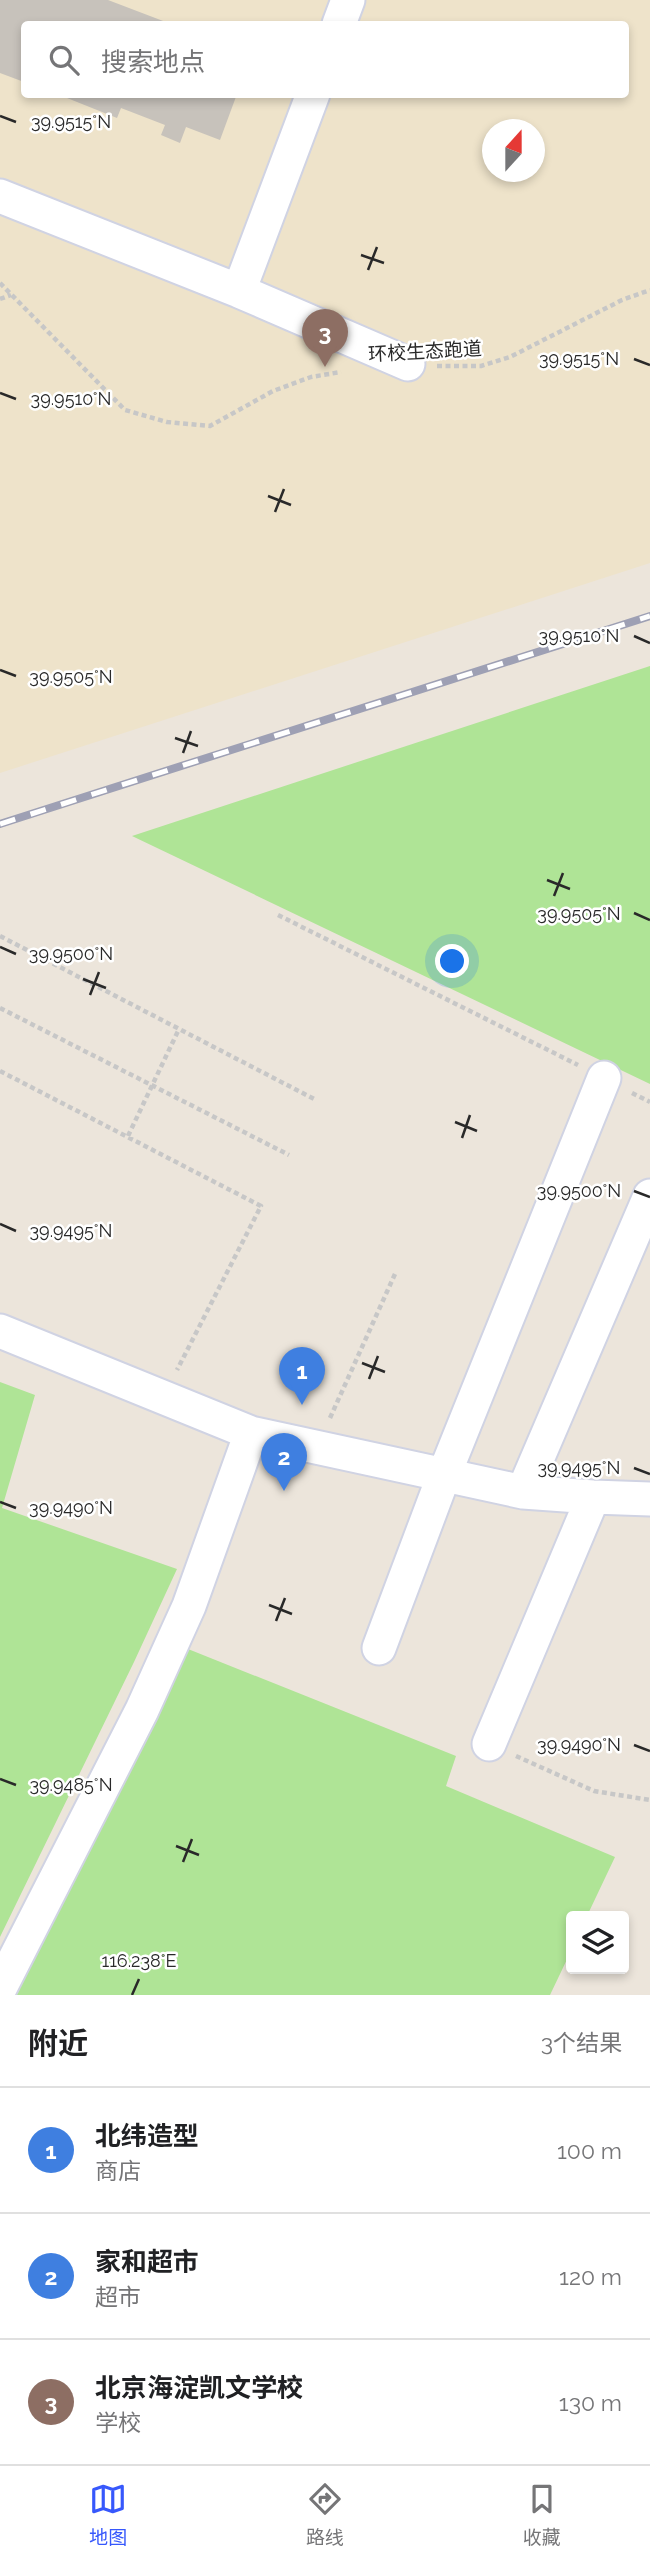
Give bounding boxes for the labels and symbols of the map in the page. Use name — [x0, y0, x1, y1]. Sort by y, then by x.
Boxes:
text: 39.9515°N — [31, 111, 111, 132]
north arrow — [482, 119, 545, 182]
pin: 3 — [302, 309, 348, 367]
street label: 环校生态跑道 — [367, 337, 483, 365]
text: 39.9515°N — [539, 348, 619, 369]
text: 39.9510°N — [31, 388, 111, 409]
text: 39.9510°N — [539, 625, 619, 646]
text: 39.9505°N — [29, 666, 113, 687]
text: 39.9505°N — [537, 903, 621, 924]
text: 39.9500°N — [29, 943, 113, 964]
your location — [435, 944, 469, 978]
text: 39.9500°N — [537, 1180, 621, 1201]
text: 39.9495°N — [30, 1220, 112, 1241]
pin: 1 — [279, 1347, 325, 1405]
pin: 2 — [261, 1433, 307, 1491]
text: 39.9495°N — [538, 1457, 620, 1478]
text: 39.9490°N — [29, 1497, 113, 1518]
text: 39.9490°N — [537, 1734, 621, 1755]
text: 39.9485°N — [29, 1774, 113, 1795]
text: 116.238°E — [101, 1950, 177, 1971]

